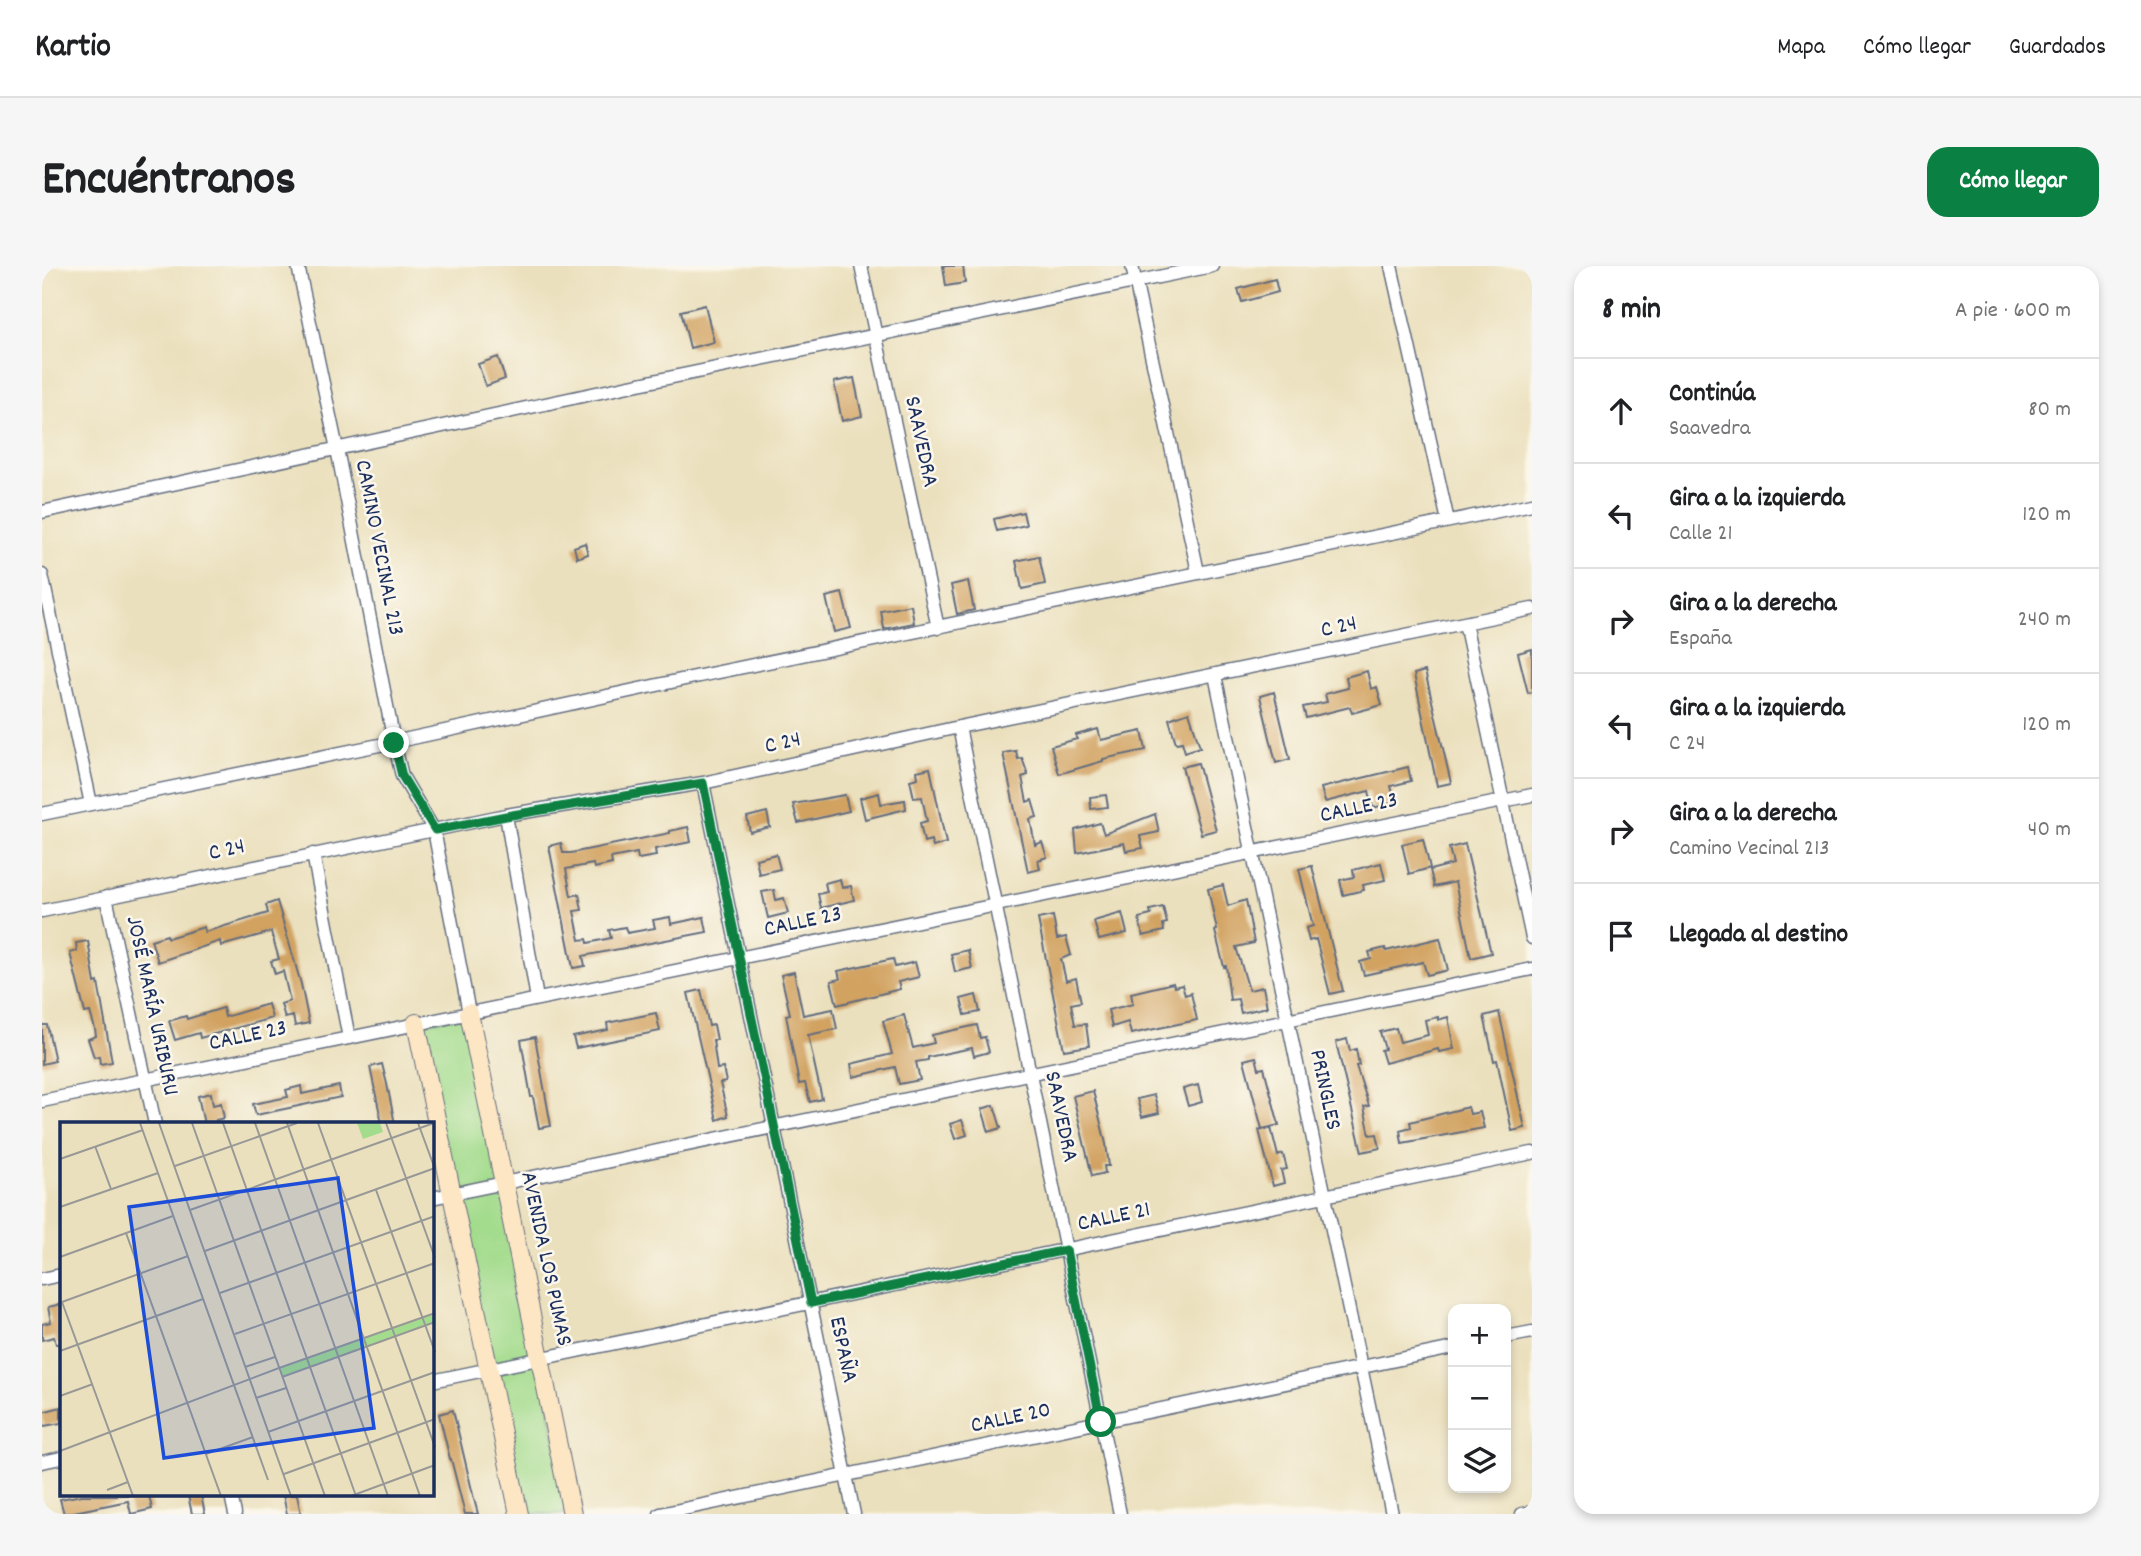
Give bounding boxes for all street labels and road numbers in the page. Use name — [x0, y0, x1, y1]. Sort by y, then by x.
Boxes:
street label: SAAVEDRA — [894, 393, 946, 491]
street label: CAMINO VECINAL 213 — [345, 457, 411, 639]
street label: C 24 — [1318, 608, 1360, 648]
street label: C 24 — [762, 724, 804, 764]
street label: CALLE 23 — [1317, 785, 1401, 833]
street label: C 24 — [206, 831, 248, 871]
street label: CALLE 23 — [761, 899, 845, 947]
street label: JOSÉ MARÍA URIBURU — [116, 913, 186, 1099]
street label: CALLE 23 — [206, 1013, 290, 1061]
street label: PRINGLES — [1299, 1047, 1349, 1133]
street label: SAAVEDRA — [1034, 1068, 1086, 1166]
street label: AVENIDA LOS PUMAS — [510, 1169, 580, 1349]
street label: CALLE 21 — [1075, 1194, 1153, 1242]
street label: ESPAÑA — [819, 1314, 865, 1386]
street label: CALLE 20 — [968, 1394, 1054, 1444]

